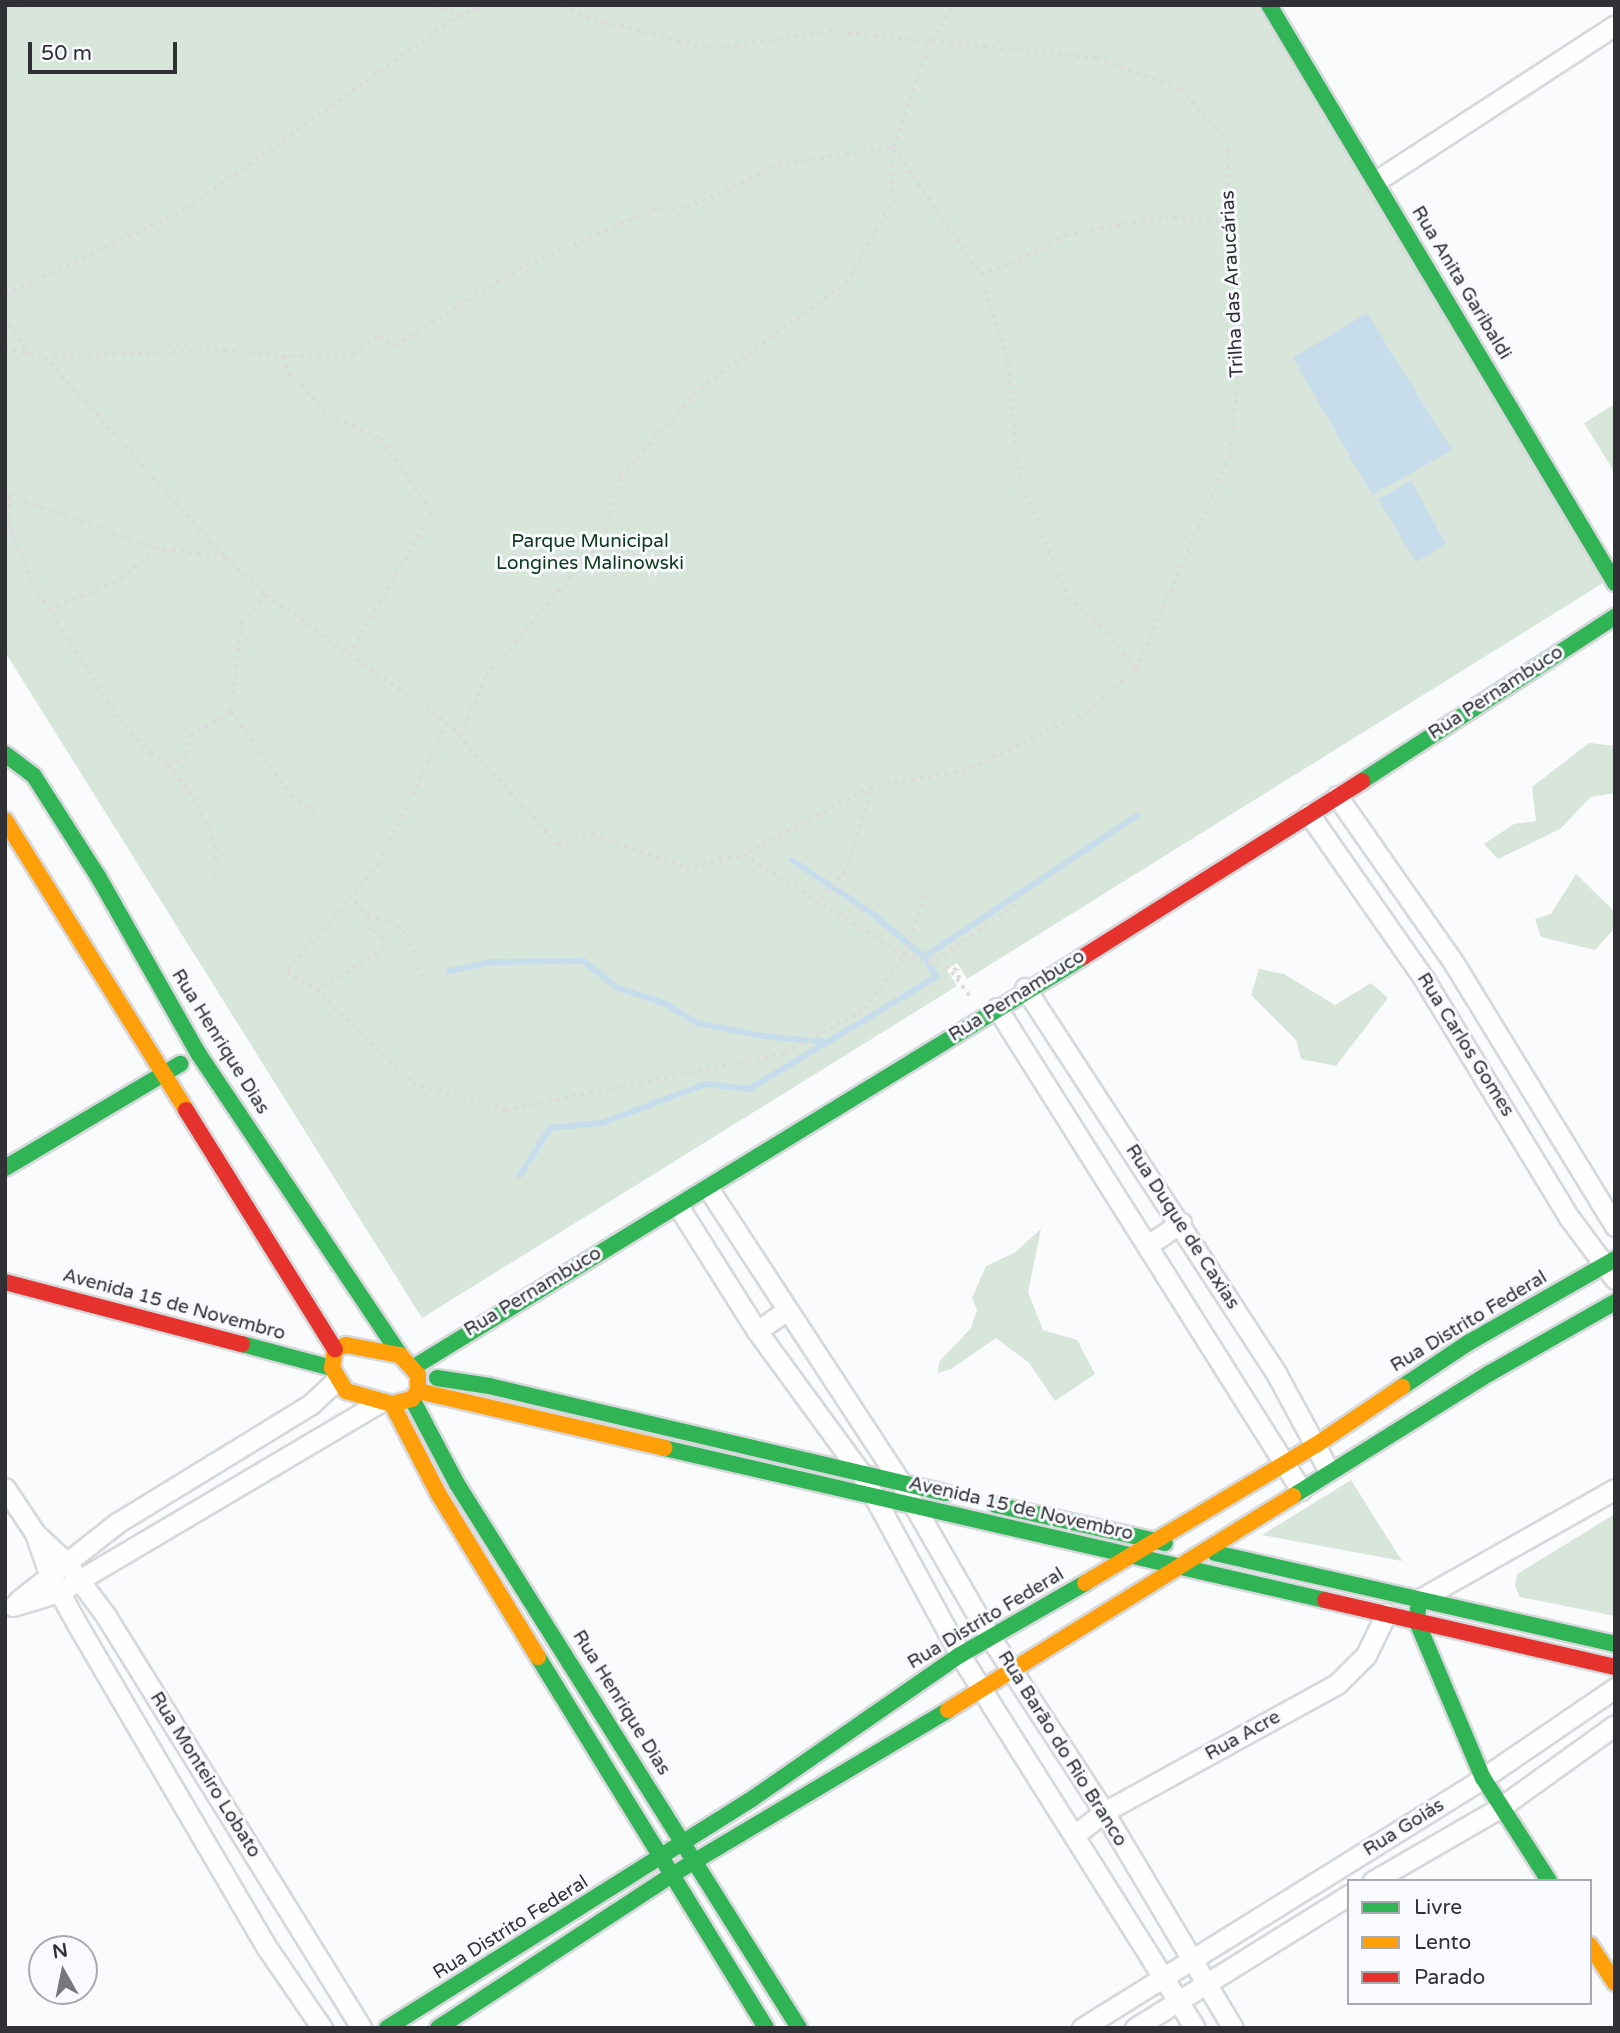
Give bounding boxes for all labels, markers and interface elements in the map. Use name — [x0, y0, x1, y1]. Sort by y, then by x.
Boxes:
scale bar — [32, 28, 180, 72]
text: 50 m — [41, 41, 92, 66]
street label: Trilha das Araucárias — [1217, 190, 1249, 378]
street label: Rua Anita Garibaldi — [1406, 202, 1516, 364]
park label: Parque Municipal Longines Malinowski — [496, 531, 684, 575]
street label: Rua Pernambuco — [1424, 641, 1568, 745]
street label: Rua Pernambuco — [945, 945, 1089, 1047]
street label: Rua Henrique Dias — [166, 965, 274, 1119]
street label: Rua Carlos Gomes — [1411, 969, 1519, 1121]
street label: Rua Duque de Caxias — [1120, 1140, 1244, 1314]
street label: Rua Pernambuco — [460, 1242, 606, 1342]
street label: Avenida 15 de Novembro — [60, 1264, 288, 1346]
street label: Rua Distrito Federal — [1387, 1266, 1551, 1378]
street label: Avenida 15 de Novembro — [907, 1472, 1135, 1546]
street label: Rua Distrito Federal — [904, 1563, 1068, 1675]
street label: Rua Henrique Dias — [567, 1626, 675, 1780]
street label: Rua Barão do Rio Branco — [992, 1647, 1132, 1851]
street label: Rua Monteiro Lobato — [145, 1688, 265, 1862]
street label: Rua Acre — [1201, 1706, 1285, 1766]
street label: Rua Goiás — [1359, 1794, 1449, 1862]
street label: Rua Distrito Federal — [429, 1871, 593, 1985]
legend — [1347, 1879, 1592, 2005]
text: Livre — [1414, 1895, 1462, 1920]
text: Lento — [1414, 1930, 1471, 1955]
north arrow — [28, 1935, 98, 2005]
text: N — [51, 1939, 69, 1963]
text: Parado — [1414, 1965, 1485, 1990]

